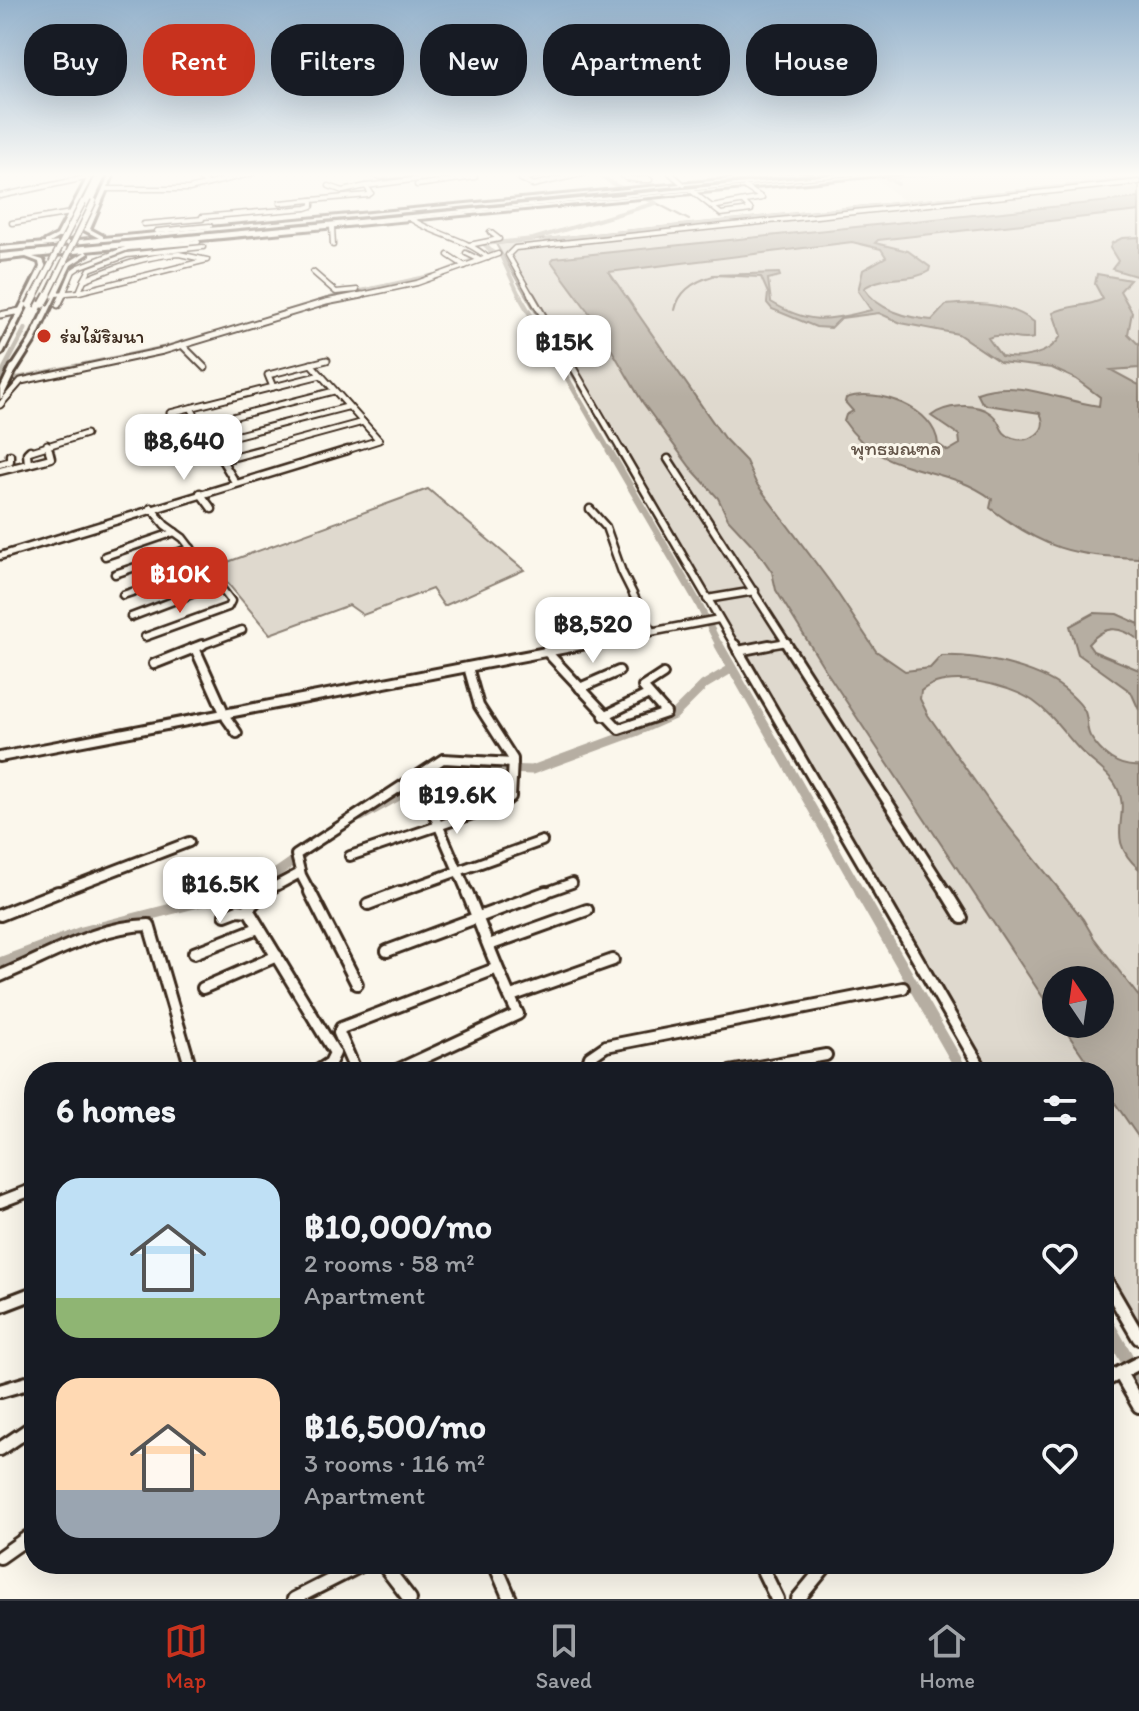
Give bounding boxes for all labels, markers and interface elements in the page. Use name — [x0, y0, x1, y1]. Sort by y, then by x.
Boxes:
chip: Buy — [24, 24, 127, 96]
chip: Rent — [143, 24, 255, 96]
chip: Filters — [271, 24, 404, 96]
chip: New — [420, 24, 527, 96]
chip: Apartment — [543, 24, 730, 96]
chip: House — [746, 24, 877, 96]
pin: ฿15K — [517, 315, 611, 383]
place label: ร่มไม้ริมนา — [60, 324, 144, 348]
text: ฿15K — [535, 325, 593, 357]
marker: ร่มไม้ริมนา — [35, 327, 53, 345]
pin: ฿8,640 — [119, 414, 249, 482]
text: ฿8,640 — [143, 424, 225, 456]
park label: พุทธมณฑล — [851, 436, 941, 461]
pin: ฿10K — [133, 547, 227, 615]
text: ฿10K — [150, 557, 210, 589]
pin: ฿8,520 — [528, 597, 658, 665]
text: ฿8,520 — [553, 607, 633, 639]
pin: ฿19.6K — [392, 768, 522, 836]
text: ฿19.6K — [418, 778, 496, 810]
pin: ฿16.5K — [155, 857, 285, 925]
text: ฿16.5K — [181, 867, 259, 899]
north arrow — [1042, 966, 1114, 1038]
map controls — [1042, 966, 1114, 1038]
icon: filters — [1038, 1088, 1082, 1132]
text: 6 homes — [56, 1090, 176, 1131]
text: ฿10,000/mo — [304, 1206, 492, 1247]
icon: home — [120, 1210, 216, 1306]
icon: heart — [1038, 1236, 1082, 1280]
text: 2 rooms · 58 m² — [304, 1247, 475, 1279]
text: Apartment — [304, 1279, 425, 1311]
text: ฿16,500/mo — [304, 1406, 486, 1447]
icon: home — [120, 1410, 216, 1506]
icon: heart — [1038, 1436, 1082, 1480]
text: 3 rooms · 116 m² — [304, 1447, 485, 1479]
text: Apartment — [304, 1479, 425, 1511]
tab: Map — [164, 1619, 208, 1694]
tab: Saved — [536, 1619, 592, 1694]
tab: Home — [920, 1619, 975, 1694]

